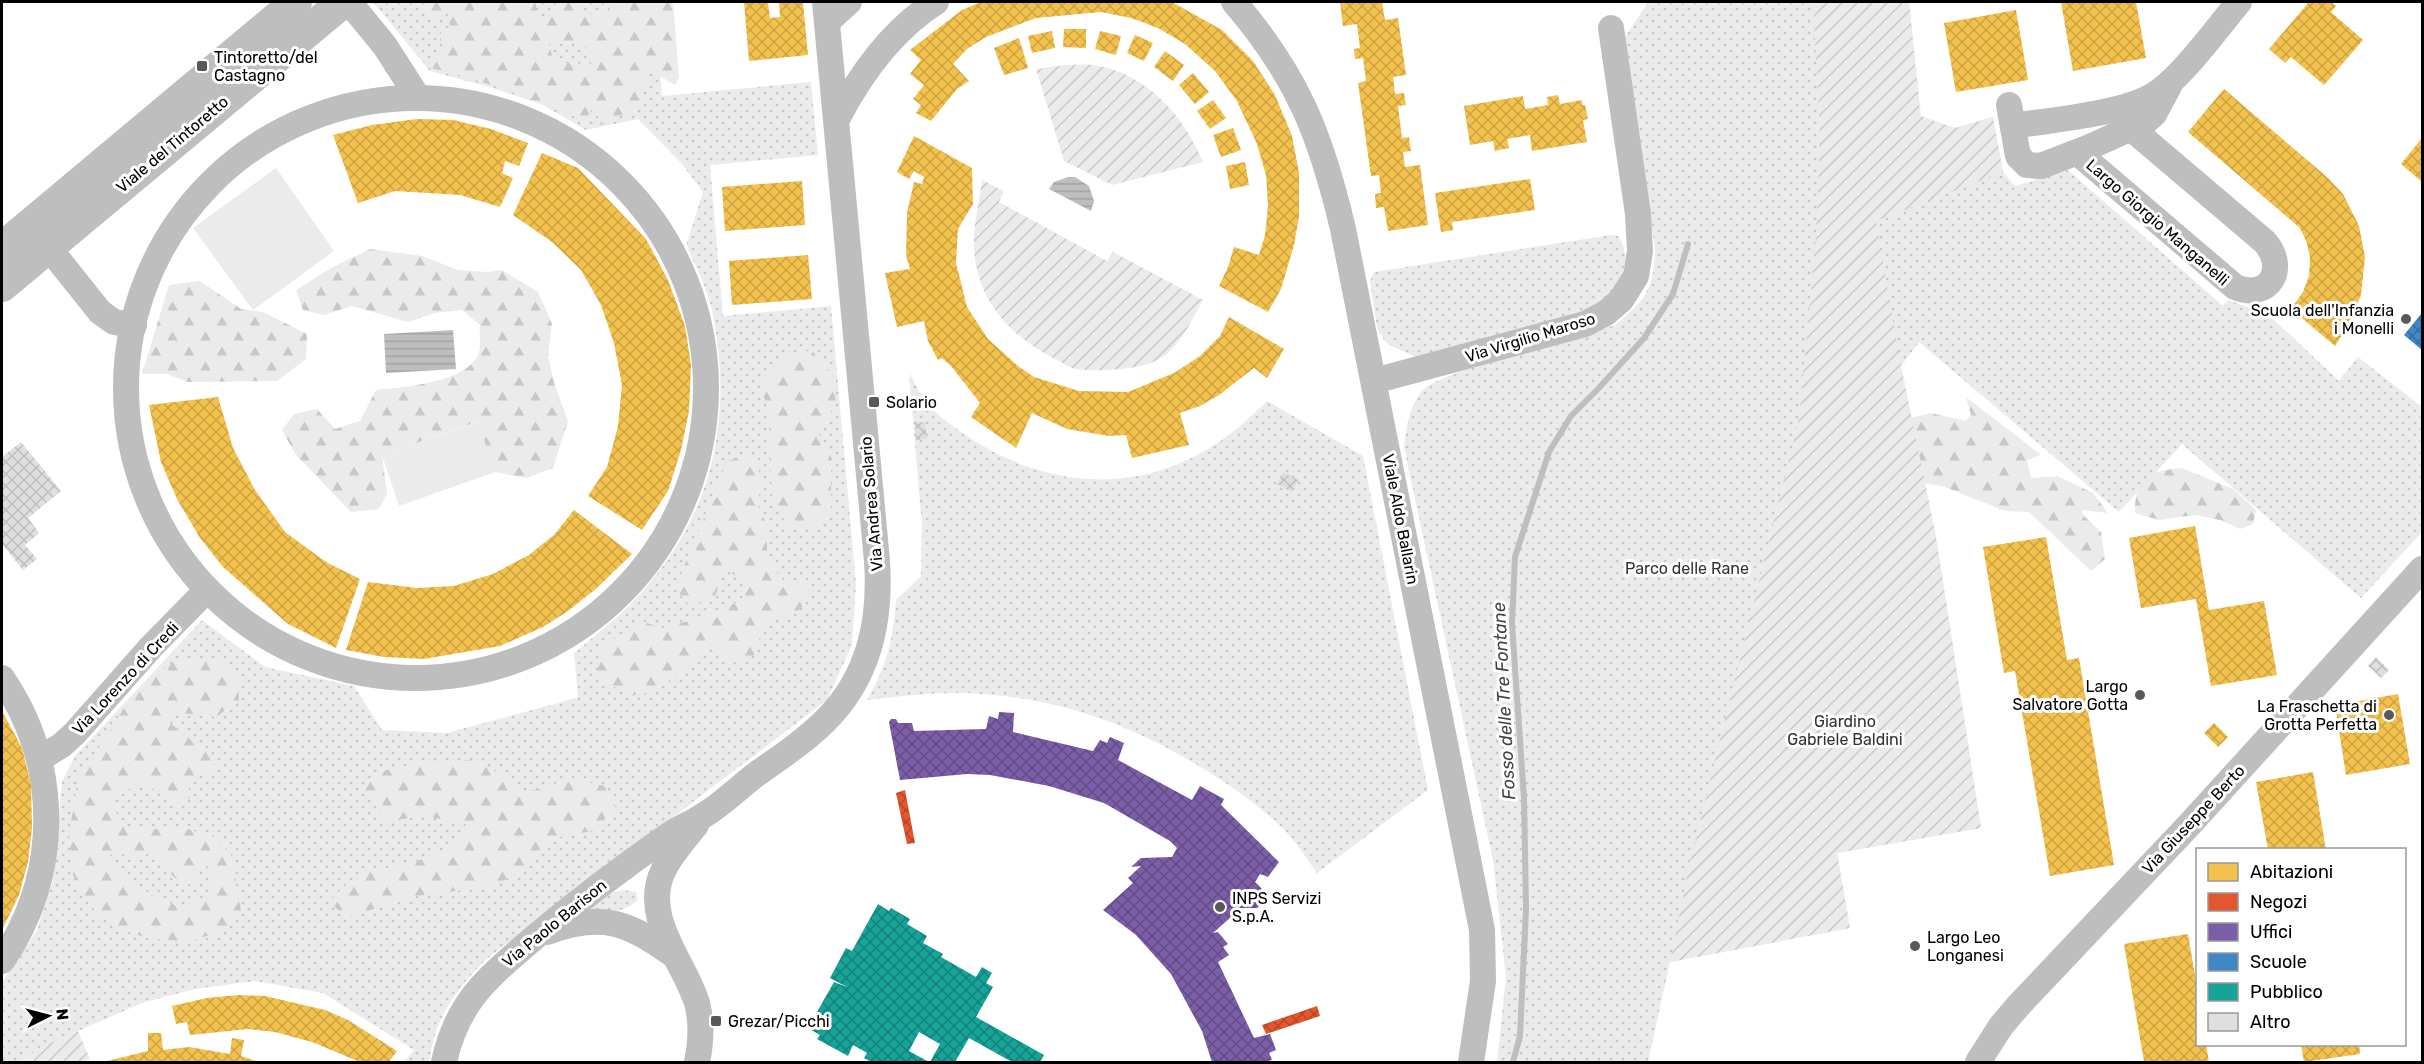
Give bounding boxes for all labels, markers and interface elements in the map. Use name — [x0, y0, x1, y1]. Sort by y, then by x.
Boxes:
place label: Tintoretto/del Castagno — [214, 48, 318, 85]
marker: Tintoretto/del Castagno — [195, 59, 209, 73]
street label: Viale del Tintoretto — [112, 92, 232, 197]
street label: Largo Giorgio Manganelli — [2082, 155, 2233, 289]
place label: Scuola dell'Infanzia i Monelli — [2251, 301, 2394, 338]
street label: Via Virgilio Maroso — [1463, 309, 1598, 366]
marker: Scuola dell'Infanzia i Monelli — [2399, 312, 2413, 326]
place label: Solario — [886, 393, 937, 412]
marker: Solario — [867, 395, 881, 409]
street label: Via Andrea Solario — [856, 436, 887, 572]
street label: Viale Aldo Ballarin — [1379, 452, 1422, 586]
park label: Parco delle Rane — [1625, 559, 1749, 578]
water label: Fosso delle Tre Fontane — [1488, 602, 1520, 800]
street label: Via Lorenzo di Credi — [68, 618, 182, 739]
place label: Largo Salvatore Gotta — [2012, 677, 2128, 714]
marker: Largo Salvatore Gotta — [2133, 688, 2147, 702]
place label: La Fraschetta di Grotta Perfetta — [2257, 697, 2377, 734]
marker: La Fraschetta di Grotta Perfetta — [2382, 708, 2396, 722]
park label: Giardino Gabriele Baldini — [1787, 712, 1903, 749]
street label: Via Giuseppe Berto — [2138, 761, 2249, 878]
legend — [2196, 848, 2406, 1046]
text: Abitazioni — [2250, 861, 2333, 883]
street label: Via Paolo Barison — [498, 876, 610, 971]
place label: INPS Servizi S.p.A. — [1232, 889, 1321, 926]
text: Negozi — [2250, 891, 2307, 913]
marker: INPS Servizi S.p.A. — [1213, 900, 1227, 914]
text: Uffici — [2250, 921, 2292, 943]
place label: Largo Leo Longanesi — [1927, 928, 2004, 965]
marker: Largo Leo Longanesi — [1908, 939, 1922, 953]
text: Scuole — [2250, 951, 2307, 973]
text: Pubblico — [2250, 981, 2323, 1003]
north arrow — [18, 986, 78, 1046]
text: N — [52, 1008, 72, 1021]
text: Altro — [2250, 1011, 2290, 1033]
place label: Grezar/Picchi — [728, 1012, 830, 1031]
marker: Grezar/Picchi — [709, 1014, 723, 1028]

